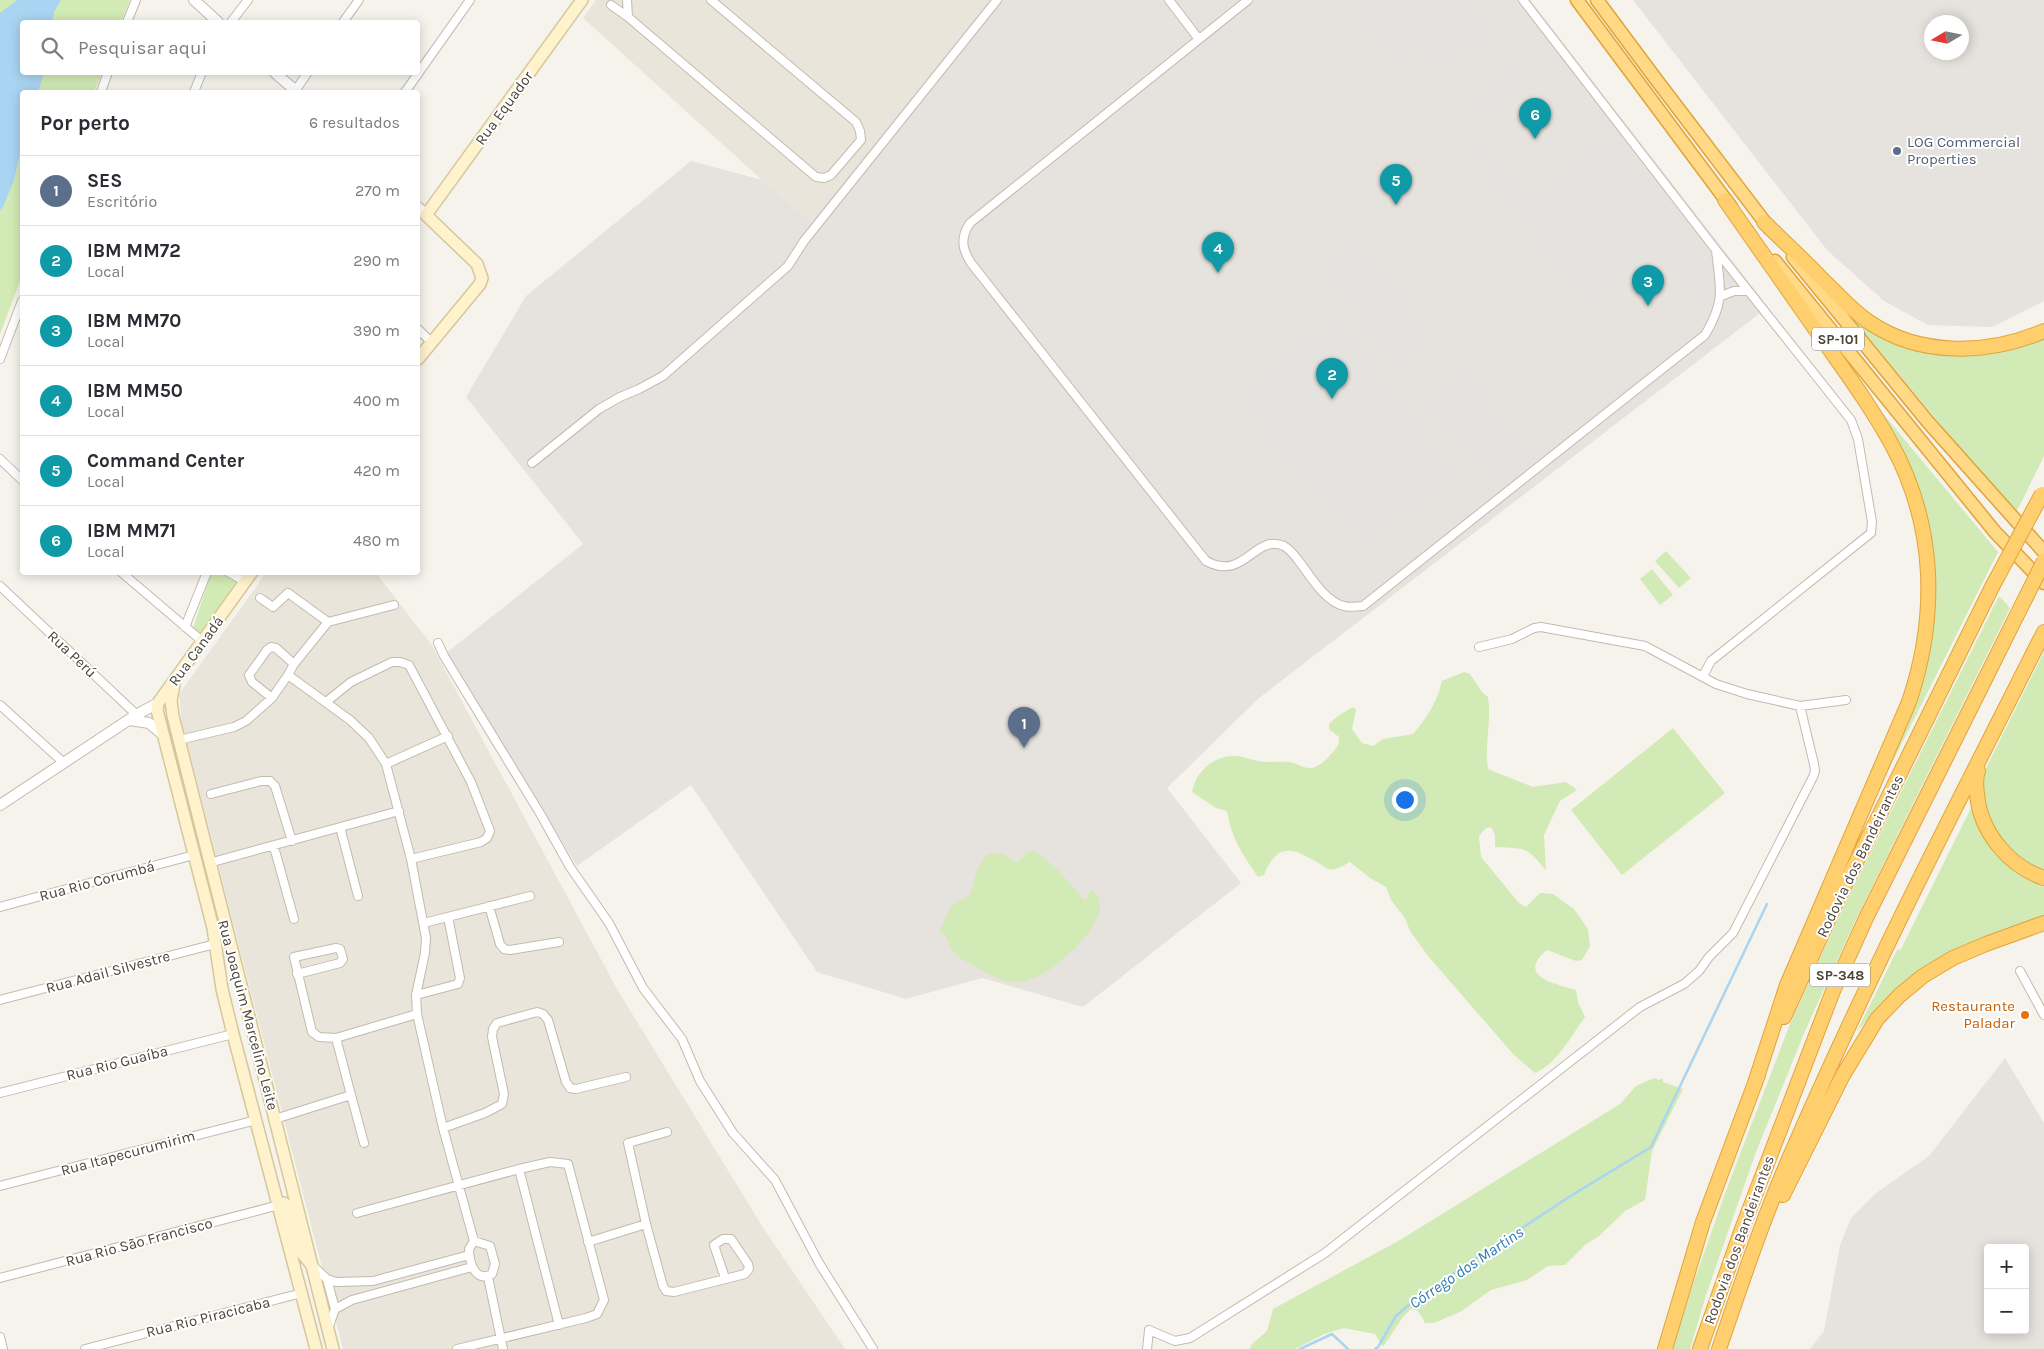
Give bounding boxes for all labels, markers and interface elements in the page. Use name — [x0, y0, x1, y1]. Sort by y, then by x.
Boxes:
north arrow — [1924, 15, 1969, 60]
search box — [20, 20, 420, 75]
icon: search — [38, 34, 66, 62]
text: Pesquisar aqui — [78, 37, 207, 59]
street label: Rua Equador — [471, 67, 537, 149]
pin: 6 — [1519, 98, 1551, 139]
text: Por perto — [40, 111, 130, 135]
text: 6 resultados — [309, 113, 400, 132]
place label: LOG Commercial Properties — [1907, 133, 2020, 168]
marker: LOG Commercial Properties — [1891, 145, 1903, 157]
pin: 5 — [1380, 164, 1412, 205]
text: SES — [87, 170, 122, 192]
text: 1 — [53, 181, 59, 200]
text: 270 m — [355, 181, 400, 200]
text: Escritório — [87, 192, 157, 211]
pin: 4 — [1202, 232, 1234, 273]
text: IBM MM72 — [87, 240, 181, 262]
text: 2 — [51, 251, 61, 270]
text: 290 m — [353, 251, 400, 270]
text: Local — [87, 262, 125, 281]
pin: 3 — [1632, 265, 1664, 306]
text: IBM MM70 — [87, 310, 181, 332]
text: 3 — [51, 321, 61, 340]
text: 390 m — [353, 321, 400, 340]
road number: SP-101 — [1812, 328, 1864, 350]
text: Local — [87, 332, 125, 351]
pin: 2 — [1316, 358, 1348, 399]
text: IBM MM50 — [87, 380, 183, 402]
text: 4 — [51, 391, 61, 410]
text: 400 m — [353, 391, 400, 410]
text: Local — [87, 402, 125, 421]
text: Command Center — [87, 450, 244, 472]
text: 5 — [51, 461, 61, 480]
text: 420 m — [354, 461, 400, 480]
text: Local — [87, 472, 125, 491]
text: IBM MM71 — [87, 520, 176, 542]
text: 6 — [51, 531, 61, 550]
text: 480 m — [353, 531, 400, 550]
text: Local — [87, 542, 125, 561]
street label: Rua Canadá — [165, 613, 227, 689]
street label: Rua Perú — [44, 627, 100, 681]
pin: 1 — [1008, 707, 1040, 748]
street label: Rodovia dos Bandeirantes — [1813, 772, 1907, 940]
your location — [1392, 787, 1418, 813]
street label: Rua Rio Corumbá — [37, 857, 157, 905]
street label: Rua Joaquim Marcelino Leite — [214, 918, 282, 1112]
street label: Rua Adail Silvestre — [44, 947, 172, 997]
road number: SP-348 — [1810, 964, 1870, 986]
place label: Restaurante Paladar — [1931, 997, 2016, 1032]
marker: Restaurante Paladar — [2019, 1009, 2031, 1021]
street label: Rua Rio Guaíba — [64, 1042, 170, 1084]
street label: Rua Itapecurumirim — [59, 1126, 197, 1180]
street label: Rodovia dos Bandeirantes — [1700, 1153, 1778, 1327]
street label: Rua Rio São Francisco — [64, 1214, 214, 1270]
water label: Córrego dos Martins — [1406, 1222, 1527, 1313]
map controls — [1984, 1244, 2029, 1334]
button: + — [1984, 1244, 2029, 1289]
button: − — [1984, 1289, 2029, 1334]
street label: Rua Rio Piracicaba — [144, 1293, 272, 1341]

